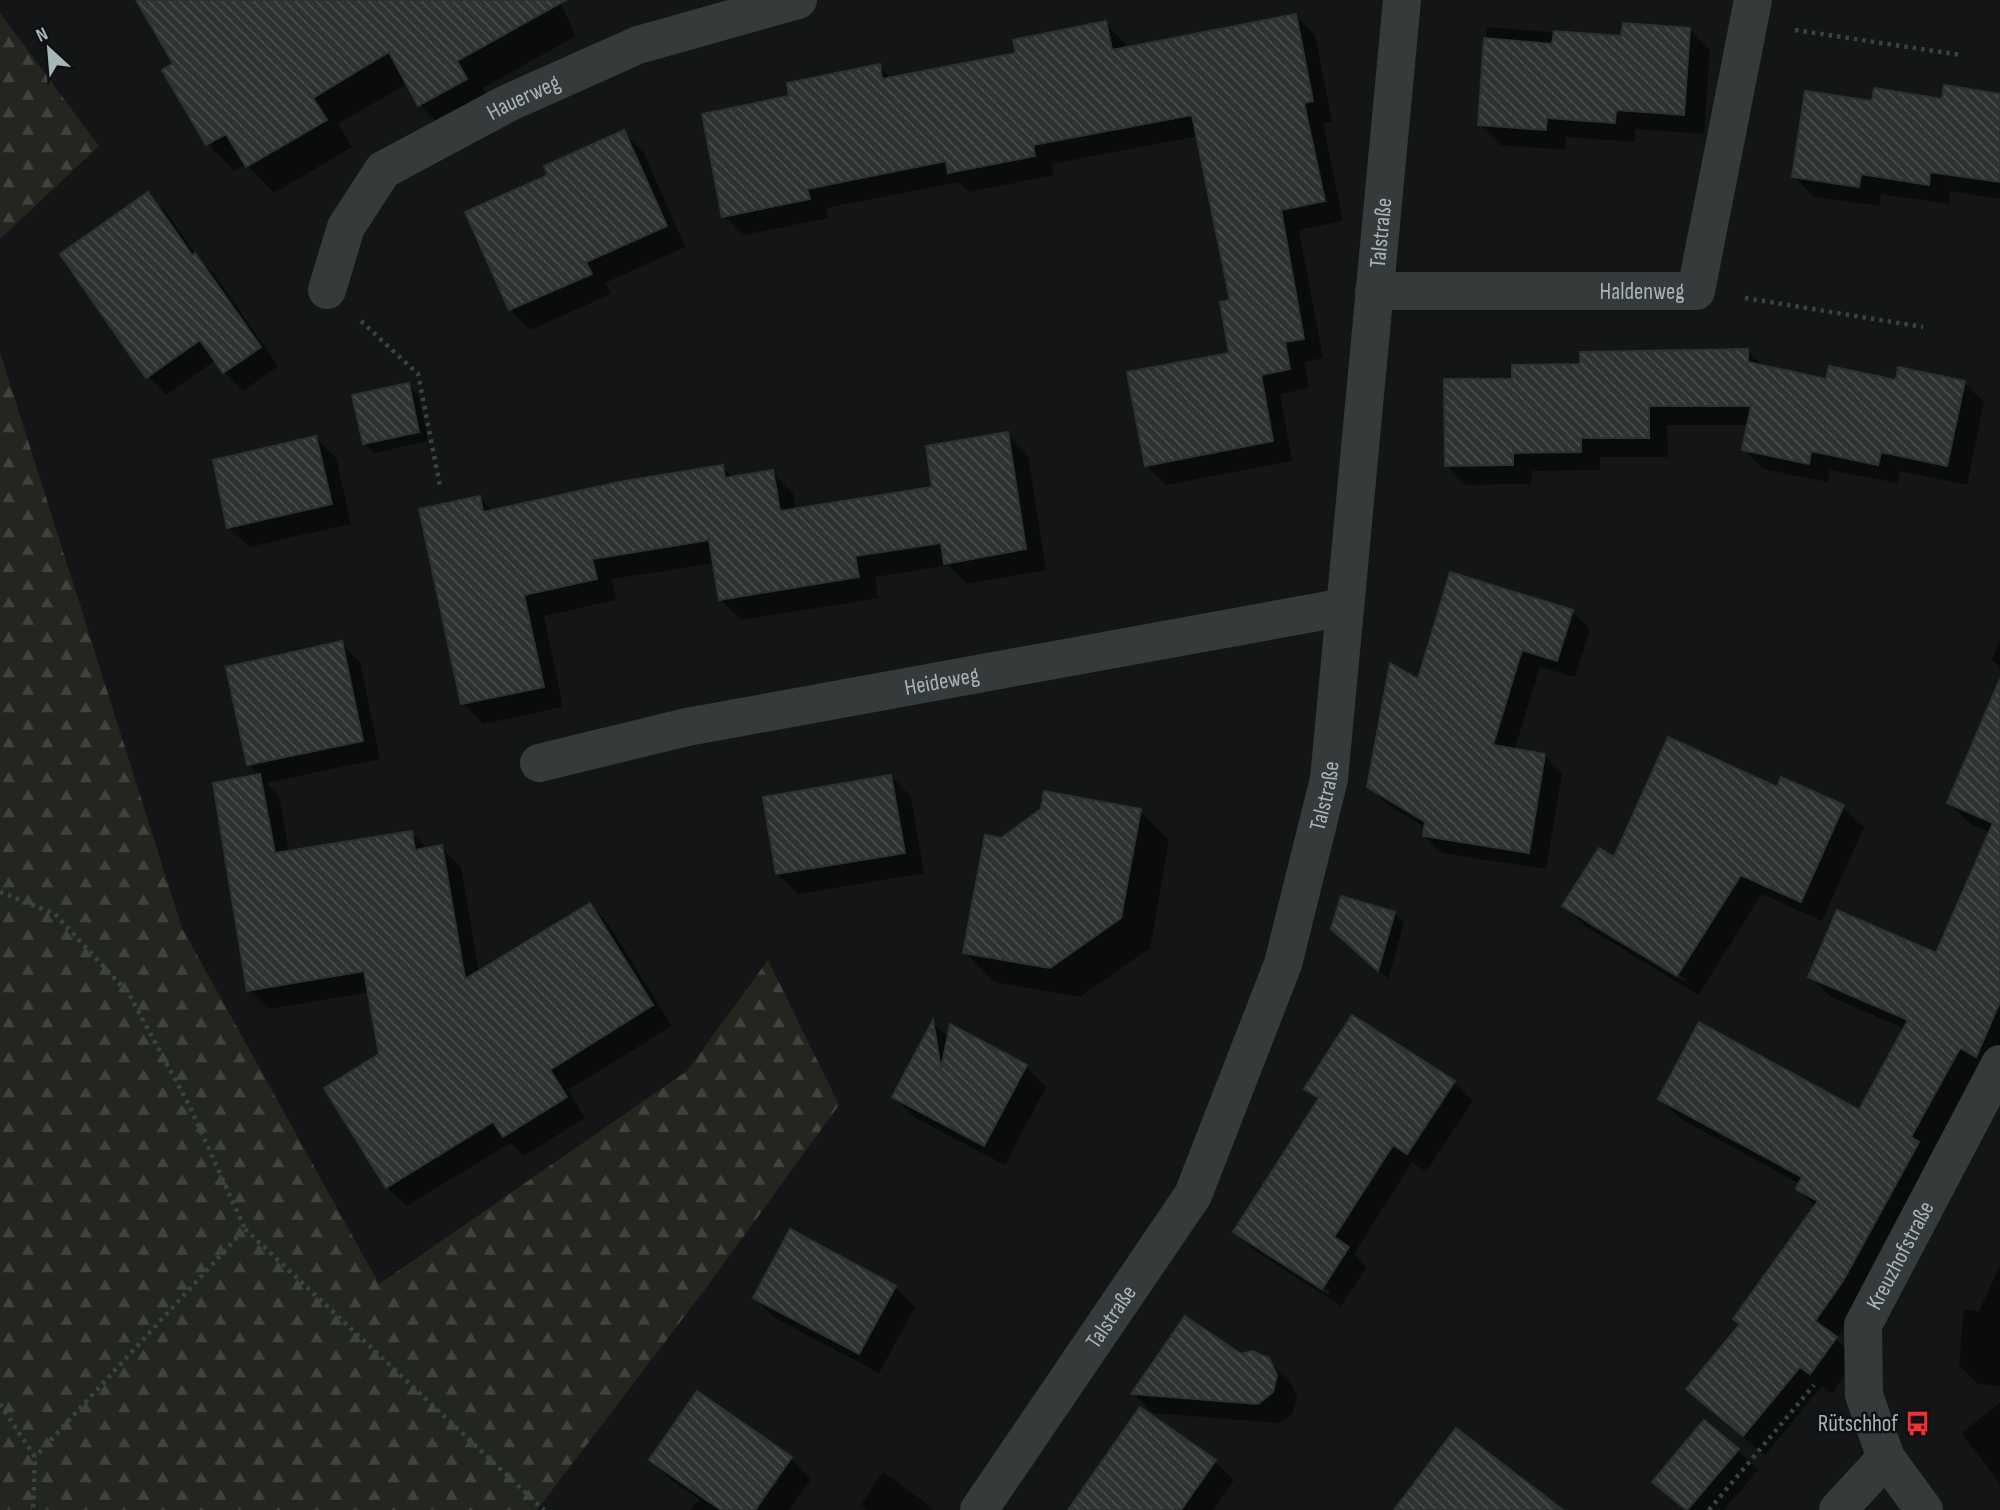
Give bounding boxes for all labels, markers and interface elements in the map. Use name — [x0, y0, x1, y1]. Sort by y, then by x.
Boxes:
north arrow — [14, 14, 84, 84]
text: N — [33, 23, 52, 48]
street label: Hauerweg — [482, 69, 565, 127]
street label: Talstraße — [1364, 197, 1398, 269]
street label: Haldenweg — [1600, 278, 1684, 306]
street label: Heideweg — [902, 661, 981, 702]
street label: Talstraße — [1304, 760, 1346, 834]
street label: Kreuzhofstraße — [1861, 1196, 1941, 1315]
street label: Talstraße — [1080, 1280, 1143, 1354]
bus stop icon: Rütschhof — [1904, 1409, 1932, 1437]
place label: Rütschhof — [1818, 1410, 1898, 1438]

